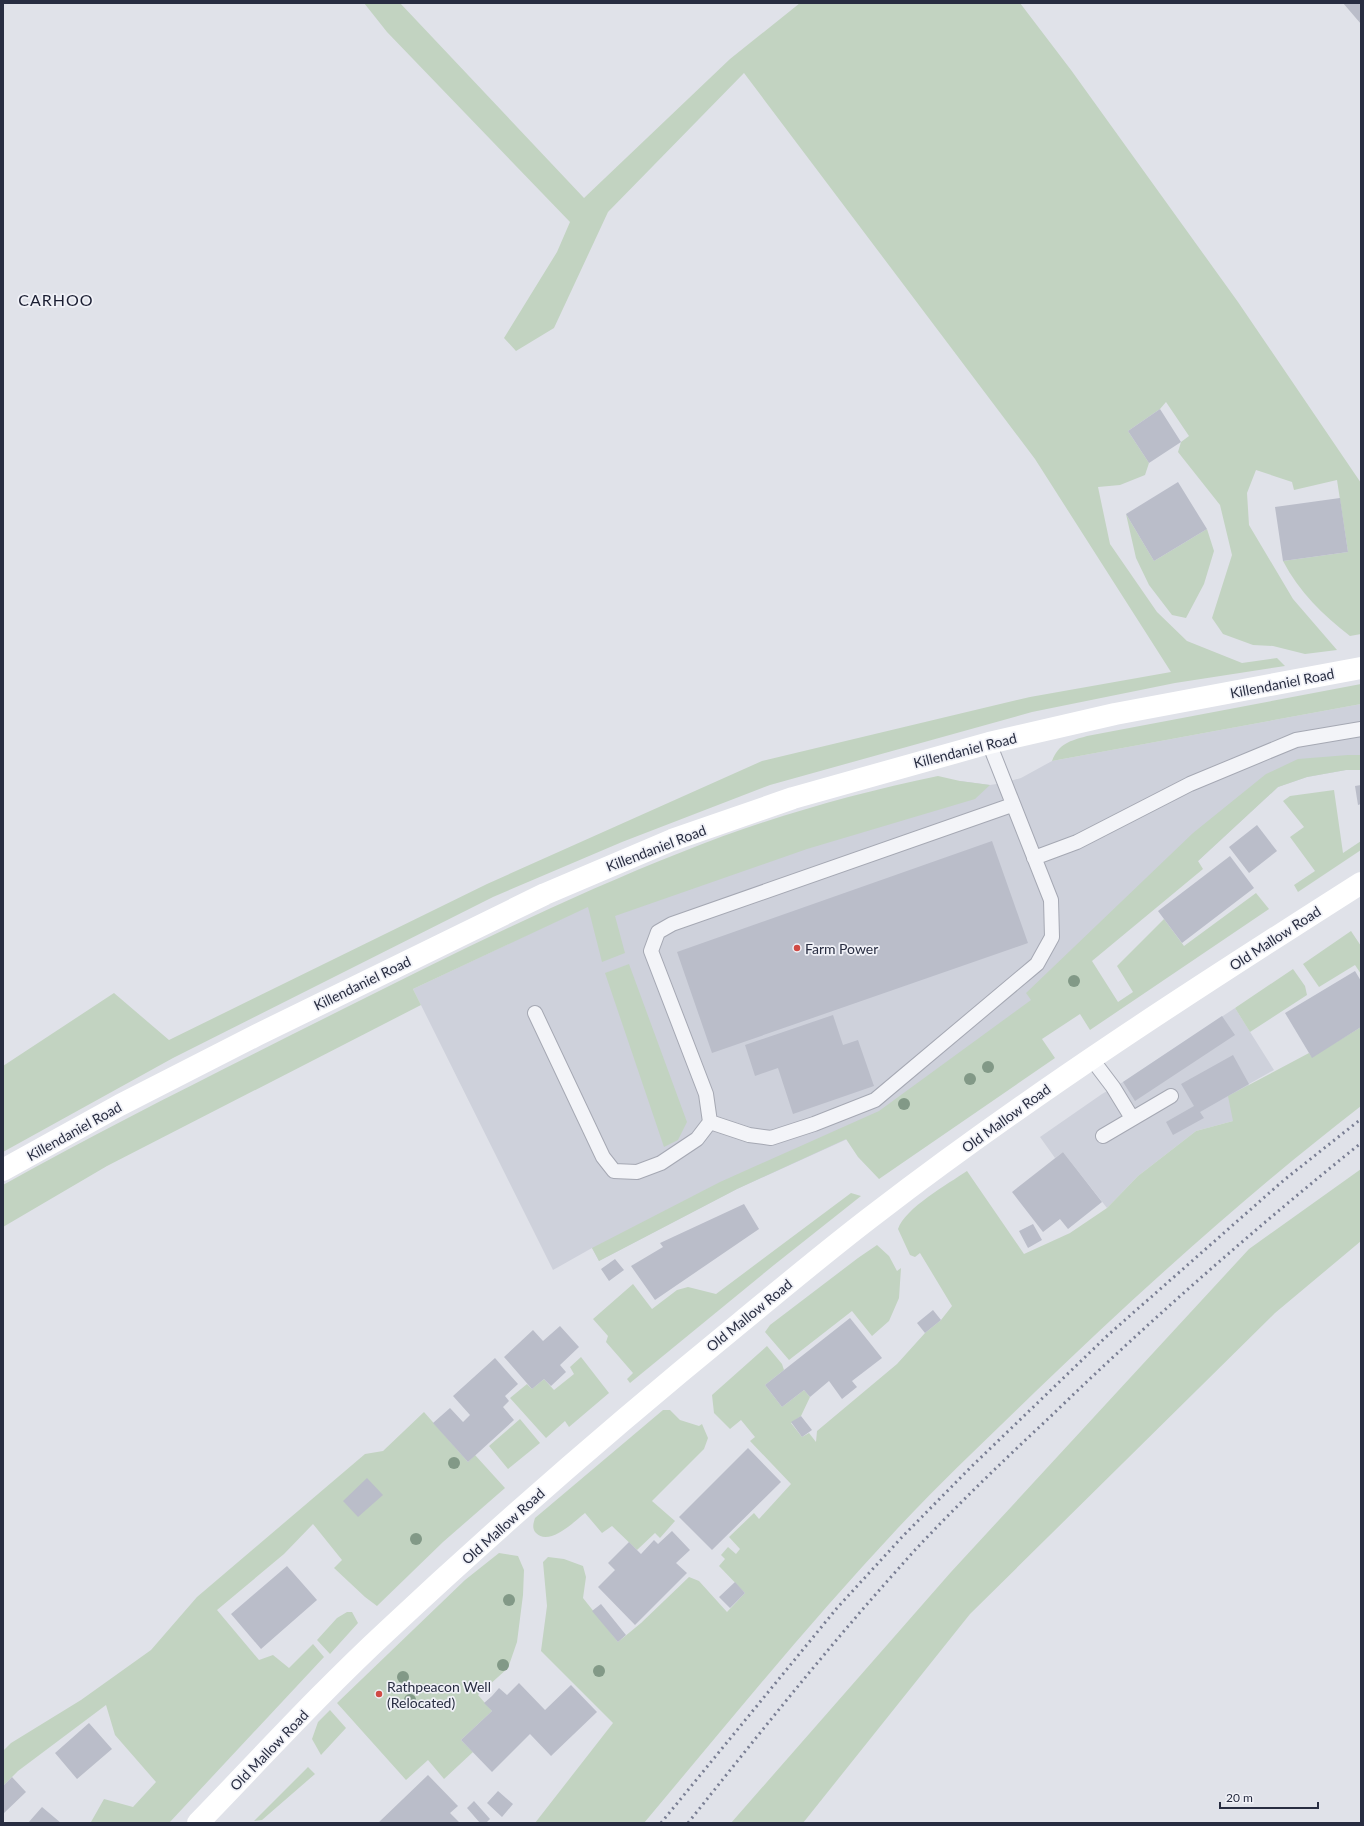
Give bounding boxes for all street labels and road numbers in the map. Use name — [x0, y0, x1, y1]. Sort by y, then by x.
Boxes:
street label: Killendaniel Road — [1228, 665, 1336, 701]
street label: Killendaniel Road — [912, 729, 1018, 771]
street label: Killendaniel Road — [604, 821, 708, 875]
street label: Old Mallow Road — [1226, 902, 1324, 974]
street label: Killendaniel Road — [311, 952, 413, 1014]
street label: Old Mallow Road — [958, 1080, 1054, 1156]
street label: Killendaniel Road — [24, 1098, 124, 1164]
street label: Old Mallow Road — [703, 1275, 795, 1355]
street label: Old Mallow Road — [458, 1484, 548, 1568]
street label: Old Mallow Road — [226, 1706, 312, 1794]

